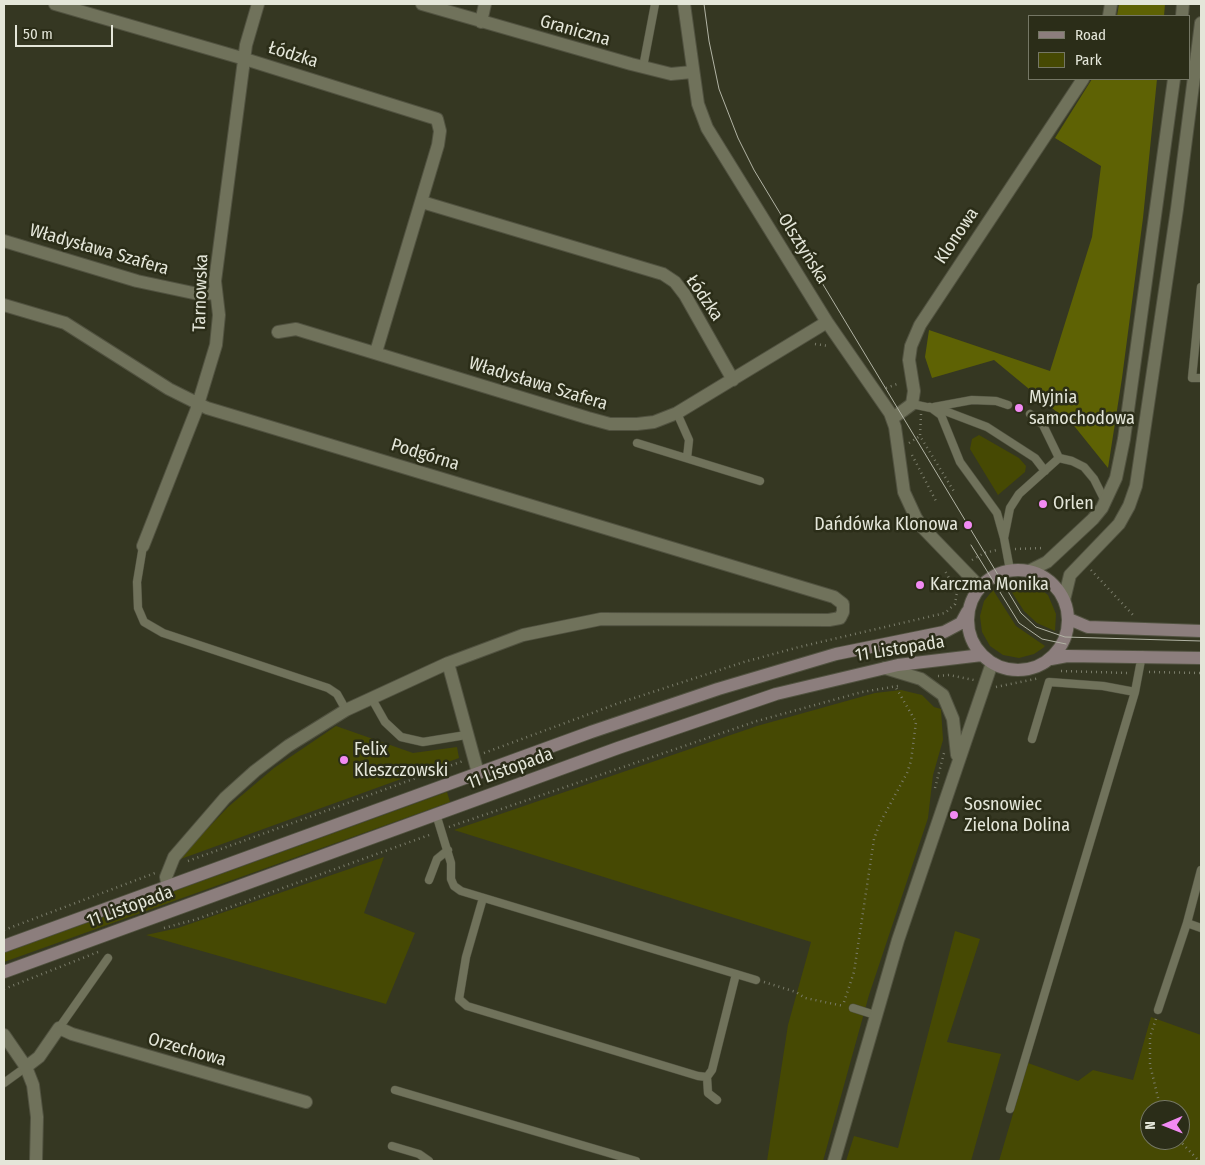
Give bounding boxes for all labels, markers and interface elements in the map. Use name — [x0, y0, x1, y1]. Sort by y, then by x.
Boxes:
street label: Graniczna — [537, 11, 613, 51]
scale bar — [18, 15, 115, 47]
legend — [1028, 15, 1190, 80]
text: 50 m — [23, 25, 53, 43]
text: Road — [1075, 26, 1106, 44]
street label: Łódzka — [265, 37, 321, 73]
text: Park — [1075, 51, 1102, 69]
street label: Klonowa — [930, 204, 984, 268]
street label: Olsztyńska — [773, 210, 833, 288]
street label: Władysława Szafera — [27, 220, 171, 280]
street label: Tarnowska — [189, 254, 213, 332]
street label: Łódzka — [681, 271, 727, 325]
street label: Władysława Szafera — [466, 353, 610, 415]
place label: Myjnia samochodowa — [1029, 387, 1135, 429]
marker: Myjnia samochodowa — [1013, 402, 1025, 414]
street label: Podgórna — [388, 434, 462, 476]
place label: Orlen — [1053, 493, 1094, 515]
marker: Orlen — [1037, 498, 1049, 510]
place label: Dańdówka Klonowa — [814, 514, 958, 536]
marker: Dańdówka Klonowa — [962, 519, 974, 531]
place label: Karczma Monika — [930, 574, 1049, 596]
marker: Karczma Monika — [914, 579, 926, 591]
street label: 11 Listopada — [854, 631, 946, 667]
place label: Felix Kleszczowski — [354, 739, 448, 782]
street label: 11 Listopada — [464, 743, 556, 795]
marker: Felix Kleszczowski — [338, 754, 350, 766]
place label: Sosnowiec Zielona Dolina — [964, 794, 1070, 836]
marker: Sosnowiec Zielona Dolina — [948, 809, 960, 821]
street label: 11 Listopada — [84, 881, 176, 933]
street label: Orzechowa — [145, 1029, 229, 1071]
north arrow — [1140, 1100, 1190, 1150]
text: N — [1142, 1121, 1159, 1130]

